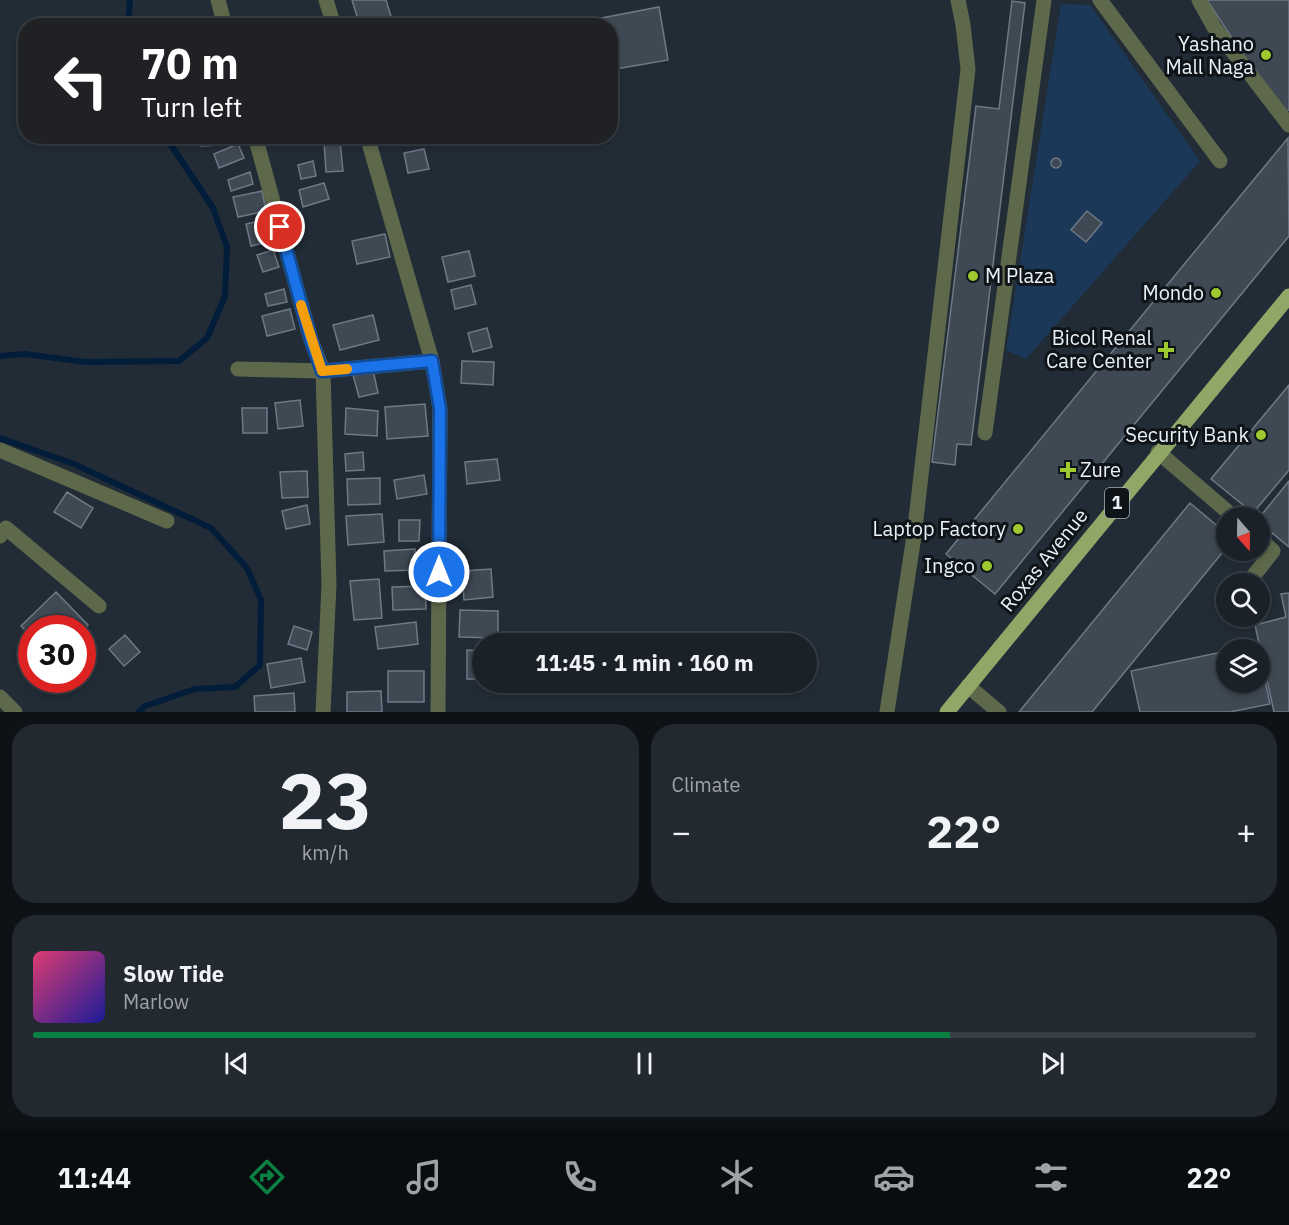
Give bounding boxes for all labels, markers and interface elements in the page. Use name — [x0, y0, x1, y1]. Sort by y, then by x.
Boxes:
place label: Yashano Mall Naga — [1166, 30, 1254, 80]
text: 70 m — [141, 36, 239, 91]
icon: left — [42, 42, 120, 120]
marker: Yashano Mall Naga — [1259, 48, 1273, 62]
text: Turn left — [141, 89, 242, 124]
pin — [254, 201, 305, 252]
icon: arrive — [263, 210, 296, 243]
place label: M Plaza — [985, 262, 1054, 289]
marker: M Plaza — [966, 269, 980, 283]
place label: Mondo — [1142, 279, 1204, 306]
marker: Mondo — [1209, 286, 1223, 300]
place label: Bicol Renal Care Center — [1046, 324, 1152, 374]
marker: Bicol Renal Care Center — [1157, 341, 1175, 359]
place label: Security Bank — [1125, 421, 1249, 448]
marker: Security Bank — [1254, 428, 1268, 442]
place label: Zure — [1080, 456, 1121, 483]
marker: Zure — [1061, 463, 1075, 477]
road number: 1 — [1105, 488, 1129, 518]
street label: Roxas Avenue — [994, 502, 1094, 617]
north arrow — [1216, 507, 1270, 561]
map controls — [1216, 507, 1270, 693]
place label: Laptop Factory — [873, 515, 1006, 542]
marker: Laptop Factory — [1011, 522, 1025, 536]
position arrow — [407, 540, 471, 604]
place label: Ingco — [924, 552, 975, 579]
marker: Ingco — [980, 559, 994, 573]
button: search — [1216, 573, 1270, 627]
speed limit sign: 30 — [18, 615, 96, 693]
button: layers — [1216, 639, 1270, 693]
text: 11:45 · 1 min · 160 m — [535, 648, 754, 677]
text: 23 — [278, 749, 372, 850]
text: Climate — [672, 771, 740, 798]
text: 22° — [926, 802, 1001, 860]
text: − — [672, 810, 691, 853]
text: + — [1236, 810, 1256, 853]
text: km/h — [302, 839, 349, 866]
text: Slow Tide — [123, 959, 224, 988]
text: Marlow — [123, 988, 189, 1015]
icon: previous — [220, 1047, 253, 1080]
icon: pause — [628, 1047, 661, 1080]
icon: next — [1036, 1047, 1069, 1080]
icon: directions — [246, 1156, 288, 1198]
icon: music — [403, 1156, 445, 1198]
icon: phone — [559, 1156, 601, 1198]
icon: climate — [716, 1156, 758, 1198]
icon: car — [873, 1156, 915, 1198]
icon: filters — [1030, 1156, 1072, 1198]
text: 11:44 — [57, 1160, 131, 1195]
text: 22° — [1186, 1160, 1232, 1195]

